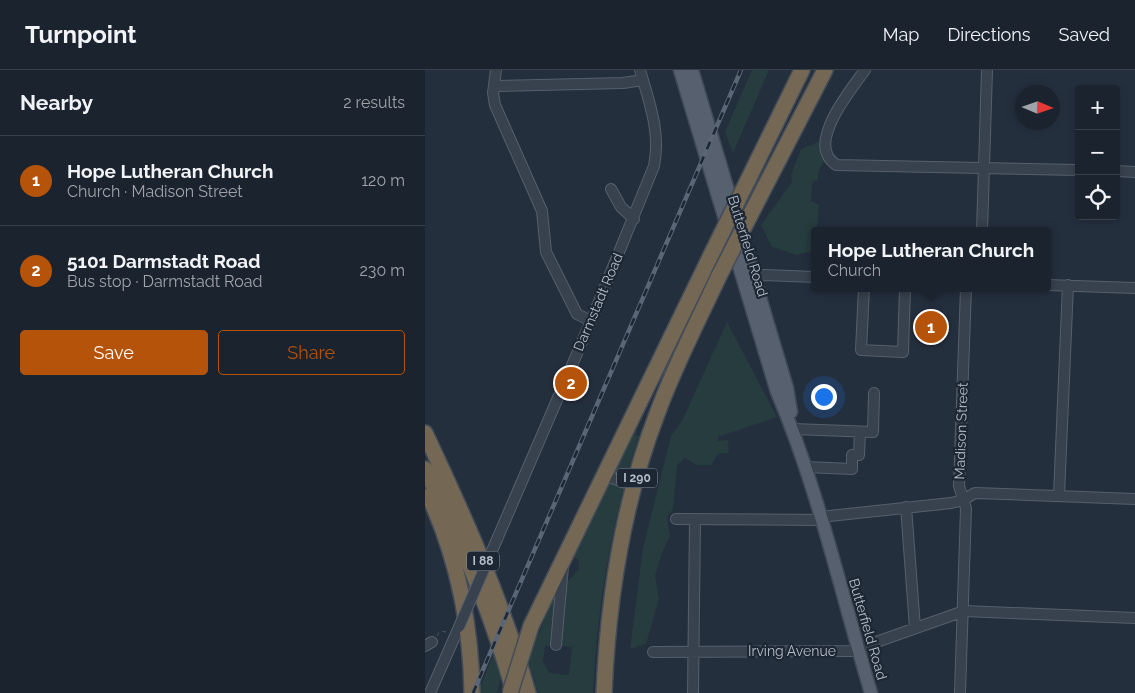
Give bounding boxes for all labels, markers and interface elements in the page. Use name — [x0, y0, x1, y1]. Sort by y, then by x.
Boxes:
text: Turnpoint — [25, 20, 137, 49]
text: Map — [883, 24, 919, 45]
text: Directions — [947, 24, 1031, 45]
text: Saved — [1059, 24, 1110, 45]
north arrow — [1015, 85, 1060, 130]
map controls — [1075, 85, 1120, 220]
button: + — [1075, 85, 1120, 130]
text: Nearby — [20, 90, 93, 115]
text: 2 results — [343, 93, 405, 112]
button: − — [1075, 130, 1120, 175]
text: Hope Lutheran Church — [67, 160, 273, 182]
text: 1 — [32, 171, 40, 190]
text: 120 m — [361, 171, 405, 190]
button: locate — [1075, 175, 1120, 220]
text: Church · Madison Street — [67, 182, 243, 201]
street label: Butterfield Road — [725, 193, 771, 299]
popup — [811, 227, 1051, 292]
text: Hope Lutheran Church — [828, 239, 1034, 261]
text: 5101 Darmstadt Road — [67, 250, 261, 272]
street label: Darmstadt Road — [570, 251, 626, 353]
text: 2 — [31, 261, 41, 280]
text: 230 m — [360, 261, 405, 280]
text: Church — [828, 261, 881, 280]
text: Bus stop · Darmstadt Road — [67, 272, 263, 291]
pin: 1 — [915, 308, 947, 346]
button: Save — [20, 330, 208, 375]
button: Share — [218, 330, 405, 375]
pin: 2 — [555, 364, 587, 402]
street label: Madison Street — [951, 382, 971, 480]
your location — [811, 384, 837, 410]
road number: I 290 — [617, 468, 657, 488]
road number: I 88 — [467, 552, 499, 571]
street label: Butterfield Road — [846, 576, 890, 682]
street label: Irving Avenue — [748, 643, 836, 659]

